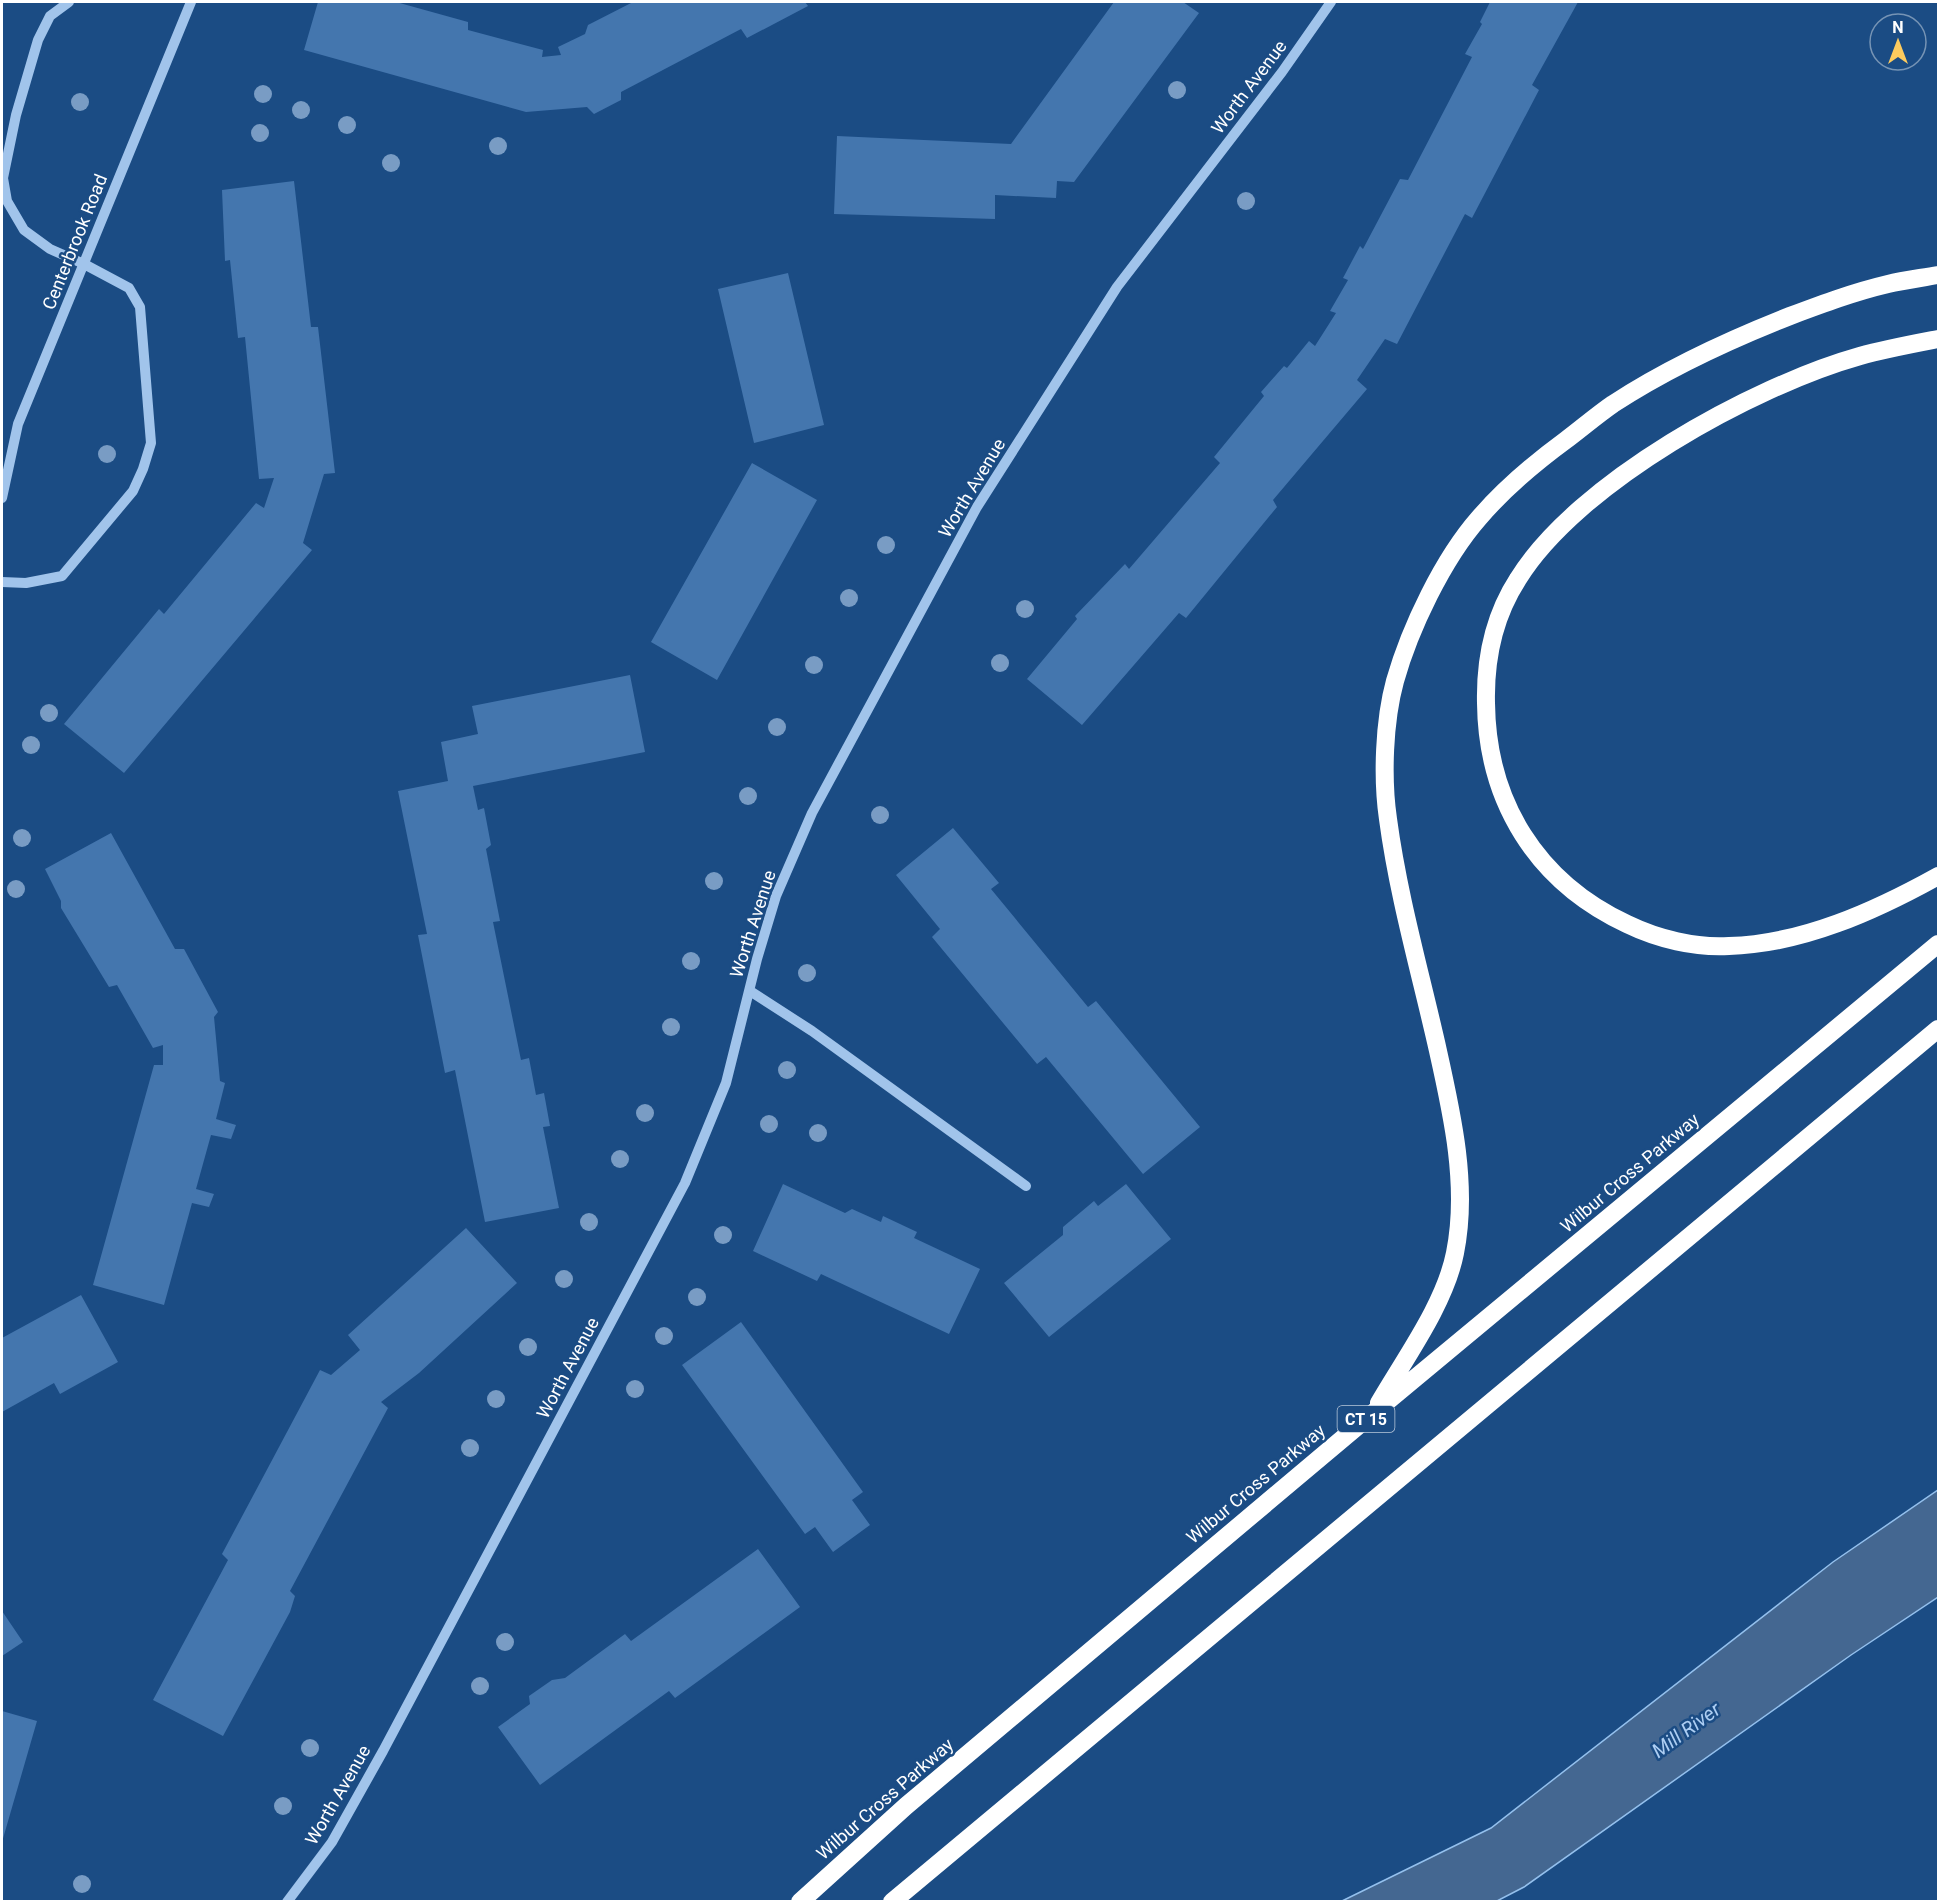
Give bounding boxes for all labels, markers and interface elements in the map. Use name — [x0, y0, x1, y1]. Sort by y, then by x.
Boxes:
north arrow — [1868, 12, 1928, 72]
text: N — [1892, 18, 1904, 37]
street label: Worth Avenue — [1207, 36, 1291, 138]
street label: Centerbrook Road — [38, 171, 111, 313]
street label: Worth Avenue — [934, 434, 1009, 541]
street label: Worth Avenue — [725, 868, 780, 980]
street label: Wilbur Cross Parkway — [1556, 1108, 1704, 1237]
street label: Worth Avenue — [532, 1314, 603, 1422]
road number: CT 15 — [1338, 1406, 1394, 1432]
street label: Wilbur Cross Parkway — [1182, 1419, 1330, 1548]
water label: Mill River — [1647, 1696, 1726, 1763]
street label: Wilbur Cross Parkway — [812, 1733, 958, 1864]
street label: Worth Avenue — [301, 1741, 375, 1848]

